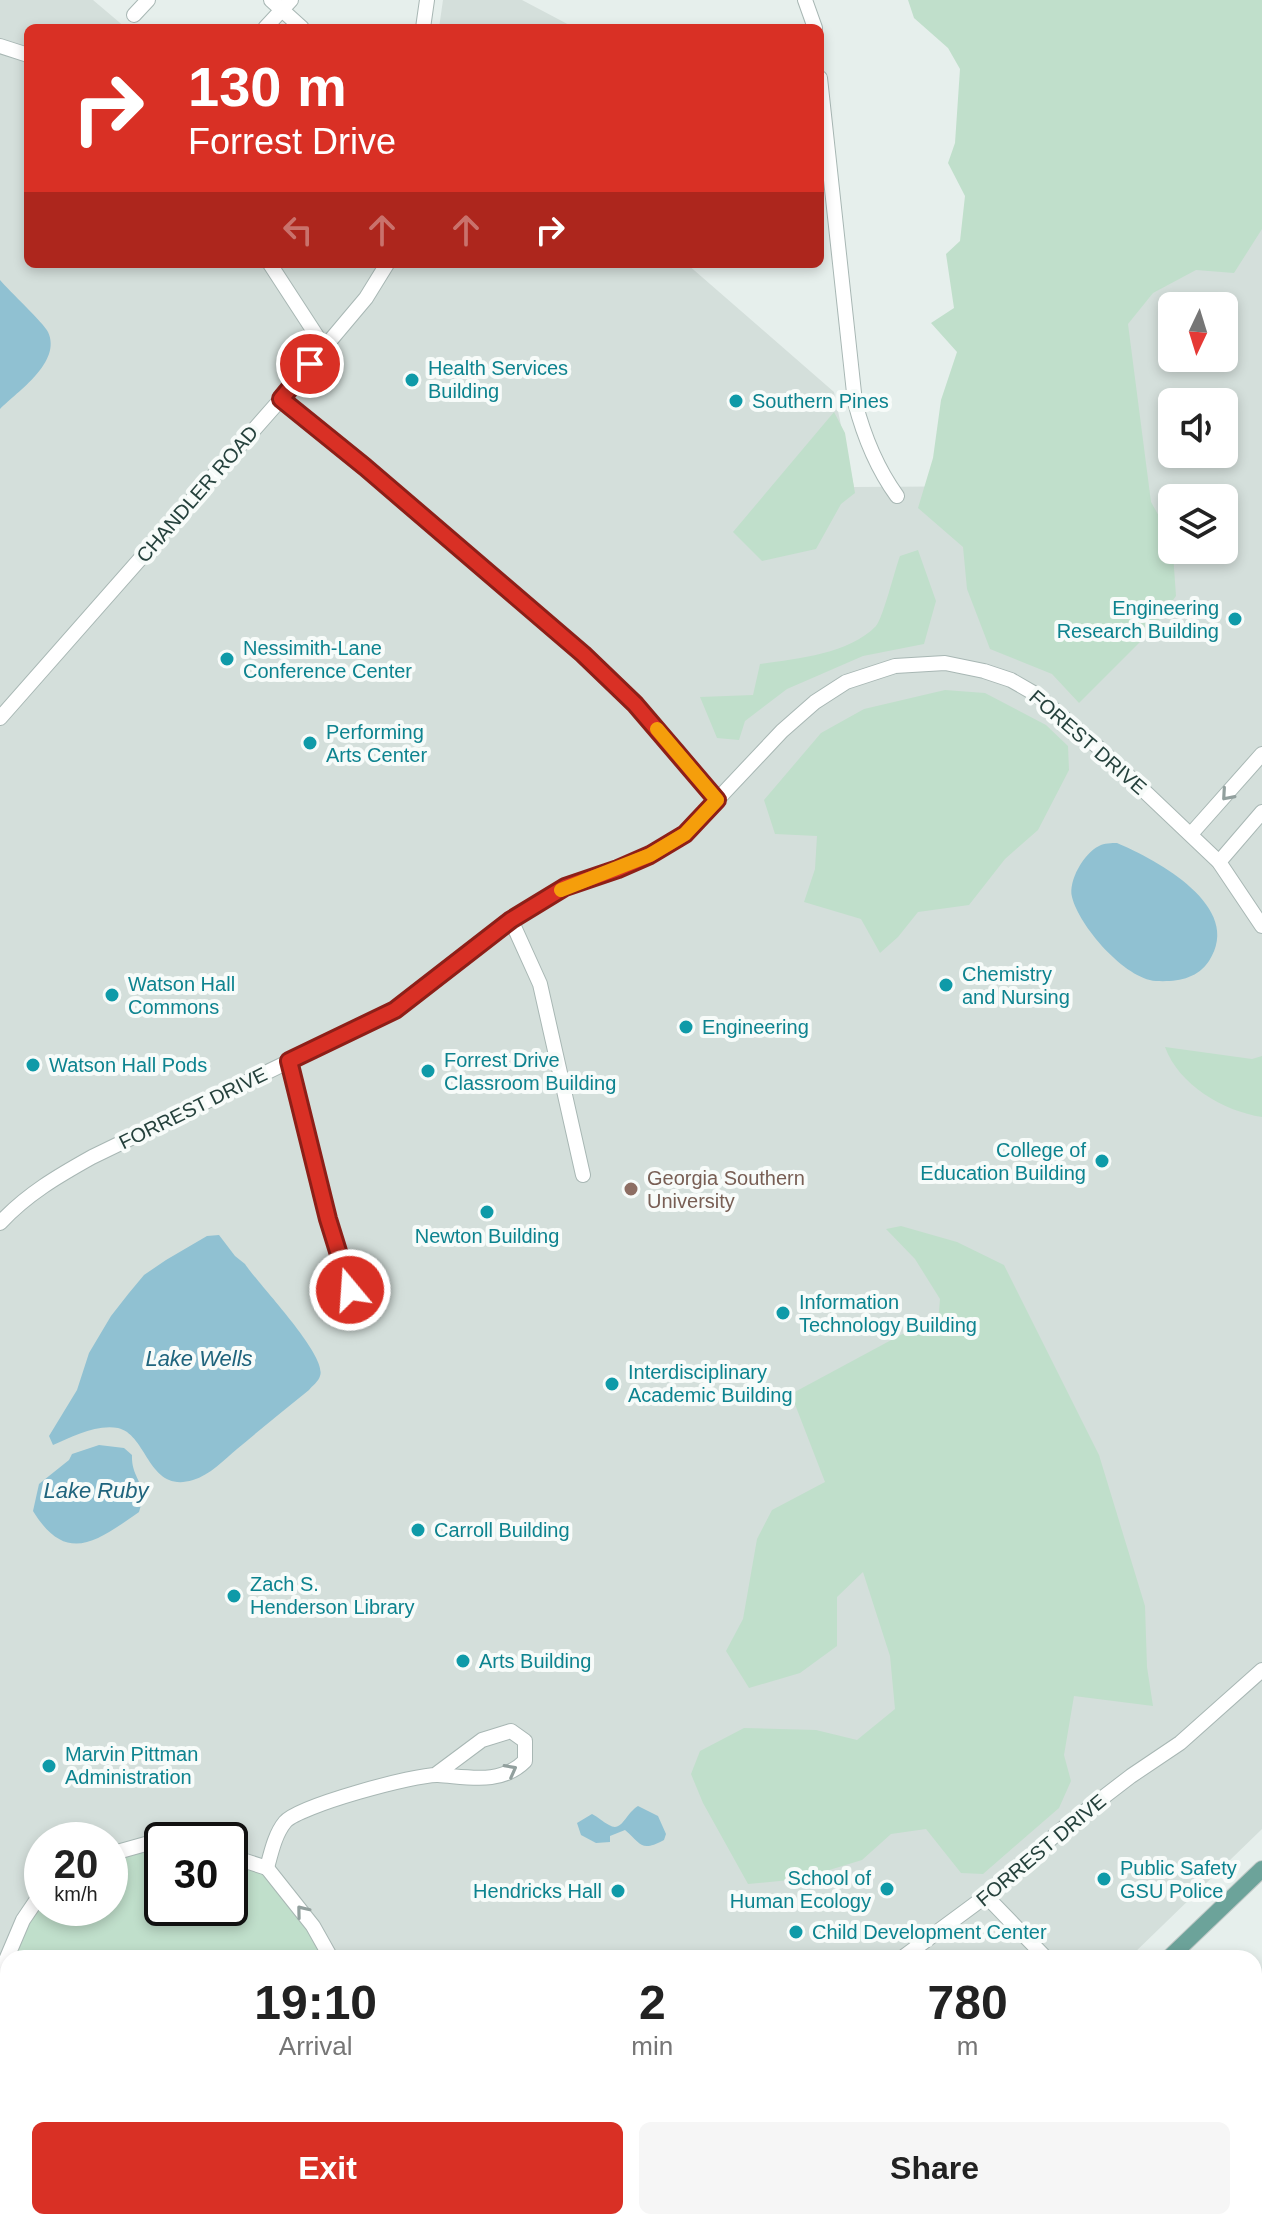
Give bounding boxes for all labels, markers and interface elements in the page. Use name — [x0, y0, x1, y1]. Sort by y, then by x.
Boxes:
text: 130 m — [188, 55, 347, 118]
icon: right — [56, 56, 160, 160]
text: Forrest Drive — [188, 121, 396, 162]
icon: left — [276, 208, 320, 252]
icon: ahead — [360, 208, 404, 252]
icon: ahead — [444, 208, 488, 252]
icon: right — [528, 208, 572, 252]
north arrow — [1158, 292, 1238, 372]
map controls — [1158, 292, 1238, 564]
pin — [276, 330, 344, 398]
icon: arrive — [288, 342, 332, 386]
place label: Health Services Building — [428, 357, 568, 402]
marker: Health Services Building — [403, 371, 421, 389]
button: sound — [1158, 388, 1238, 468]
place label: Southern Pines — [752, 390, 889, 412]
marker: Southern Pines — [727, 392, 745, 410]
street label: CHANDLER ROAD — [132, 421, 262, 567]
button: layers — [1158, 484, 1238, 564]
place label: Engineering Research Building — [1057, 597, 1219, 642]
marker: Engineering Research Building — [1226, 610, 1244, 628]
place label: Nessimith-Lane Conference Center — [243, 637, 412, 682]
marker: Nessimith-Lane Conference Center — [218, 650, 236, 668]
street label: FOREST DRIVE — [1025, 685, 1151, 799]
place label: Performing Arts Center — [326, 721, 427, 766]
marker: Performing Arts Center — [301, 734, 319, 752]
one-way arrow — [1222, 785, 1237, 800]
place label: Chemistry and Nursing — [962, 963, 1070, 1008]
place label: Watson Hall Commons — [128, 973, 235, 1018]
marker: Chemistry and Nursing — [937, 976, 955, 994]
marker: Watson Hall Commons — [103, 986, 121, 1004]
place label: Engineering — [702, 1016, 809, 1038]
marker: Engineering — [677, 1018, 695, 1036]
place label: Forrest Drive Classroom Building — [444, 1049, 616, 1094]
place label: Watson Hall Pods — [49, 1054, 207, 1076]
marker: Watson Hall Pods — [24, 1056, 42, 1074]
marker: Forrest Drive Classroom Building — [419, 1062, 437, 1080]
street label: FORREST DRIVE — [115, 1063, 271, 1153]
place label: College of Education Building — [920, 1139, 1086, 1184]
marker: College of Education Building — [1093, 1152, 1111, 1170]
place label: Georgia Southern University — [647, 1167, 805, 1212]
marker: Georgia Southern University — [622, 1180, 640, 1198]
marker: Newton Building — [478, 1203, 496, 1221]
place label: Newton Building — [415, 1225, 559, 1247]
position arrow — [308, 1248, 392, 1332]
place label: Information Technology Building — [799, 1291, 977, 1336]
marker: Information Technology Building — [774, 1304, 792, 1322]
water label: Lake Wells — [145, 1346, 253, 1371]
place label: Interdisciplinary Academic Building — [628, 1361, 793, 1406]
marker: Interdisciplinary Academic Building — [603, 1375, 621, 1393]
water label: Lake Ruby — [43, 1478, 151, 1503]
place label: Carroll Building — [434, 1519, 570, 1541]
marker: Carroll Building — [409, 1521, 427, 1539]
place label: Zach S. Henderson Library — [250, 1573, 415, 1618]
marker: Zach S. Henderson Library — [225, 1587, 243, 1605]
place label: Arts Building — [479, 1650, 591, 1672]
marker: Arts Building — [454, 1652, 472, 1670]
place label: Marvin Pittman Administration — [65, 1743, 198, 1788]
marker: Marvin Pittman Administration — [40, 1757, 58, 1775]
one-way arrow — [503, 1764, 517, 1779]
street label: FORREST DRIVE — [972, 1790, 1110, 1910]
speed limit sign: 30 — [144, 1822, 248, 1926]
text: 20 — [54, 1842, 98, 1886]
place label: Public Safety GSU Police — [1120, 1857, 1237, 1902]
place label: School of Human Ecology — [730, 1867, 871, 1912]
marker: Public Safety GSU Police — [1095, 1870, 1113, 1888]
place label: Hendricks Hall — [473, 1880, 602, 1902]
marker: School of Human Ecology — [878, 1880, 896, 1898]
marker: Hendricks Hall — [609, 1882, 627, 1900]
text: km/h — [54, 1883, 98, 1905]
one-way arrow — [297, 1906, 312, 1920]
place label: Child Development Center — [812, 1921, 1047, 1943]
marker: Child Development Center — [787, 1923, 805, 1941]
text: 19:10 — [254, 1976, 377, 2029]
text: 2 — [639, 1976, 666, 2029]
text: 780 — [928, 1976, 1008, 2029]
text: Arrival — [279, 2031, 353, 2061]
text: min — [631, 2031, 673, 2061]
text: m — [957, 2031, 978, 2061]
button: Exit — [32, 2122, 623, 2214]
button: Share — [639, 2122, 1230, 2214]

